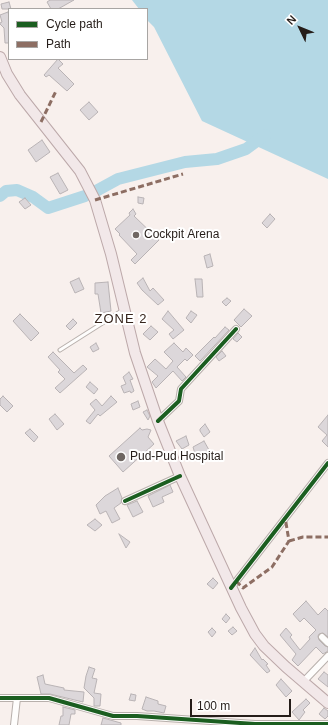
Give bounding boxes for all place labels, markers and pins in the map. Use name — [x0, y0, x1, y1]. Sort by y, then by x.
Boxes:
place label: Cockpit Arena — [144, 228, 219, 242]
marker: Cockpit Arena — [131, 230, 141, 240]
place label: Pud-Pud Hospital — [130, 450, 223, 464]
marker: Pud-Pud Hospital — [115, 451, 127, 463]

